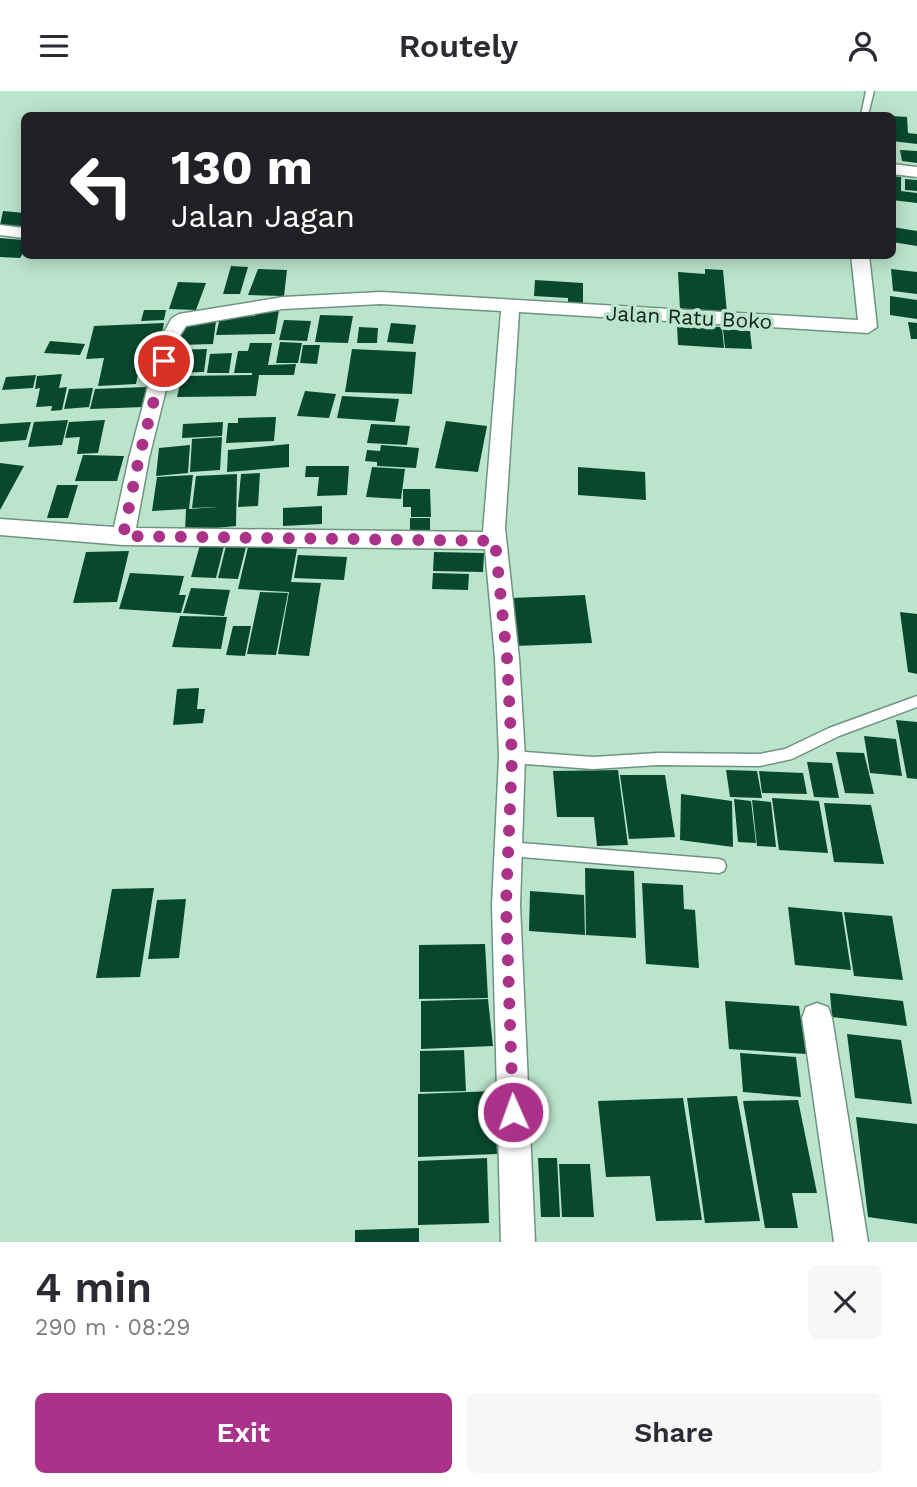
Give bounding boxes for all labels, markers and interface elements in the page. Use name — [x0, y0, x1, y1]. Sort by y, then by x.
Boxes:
icon: menu — [35, 27, 73, 65]
text: Routely — [399, 27, 518, 65]
icon: person — [844, 27, 882, 65]
text: 130 m — [171, 138, 313, 196]
icon: left — [56, 140, 147, 231]
text: Jalan Jagan — [171, 197, 355, 235]
street label: Jalan Ratu Boko — [605, 300, 773, 334]
pin — [134, 331, 194, 391]
icon: arrive — [145, 342, 183, 380]
position arrow — [476, 1075, 550, 1149]
text: 4 min — [35, 1263, 152, 1312]
button: close — [808, 1265, 882, 1339]
text: 290 m · 08:29 — [35, 1314, 190, 1341]
button: Exit — [35, 1393, 452, 1473]
button: Share — [466, 1393, 882, 1473]

